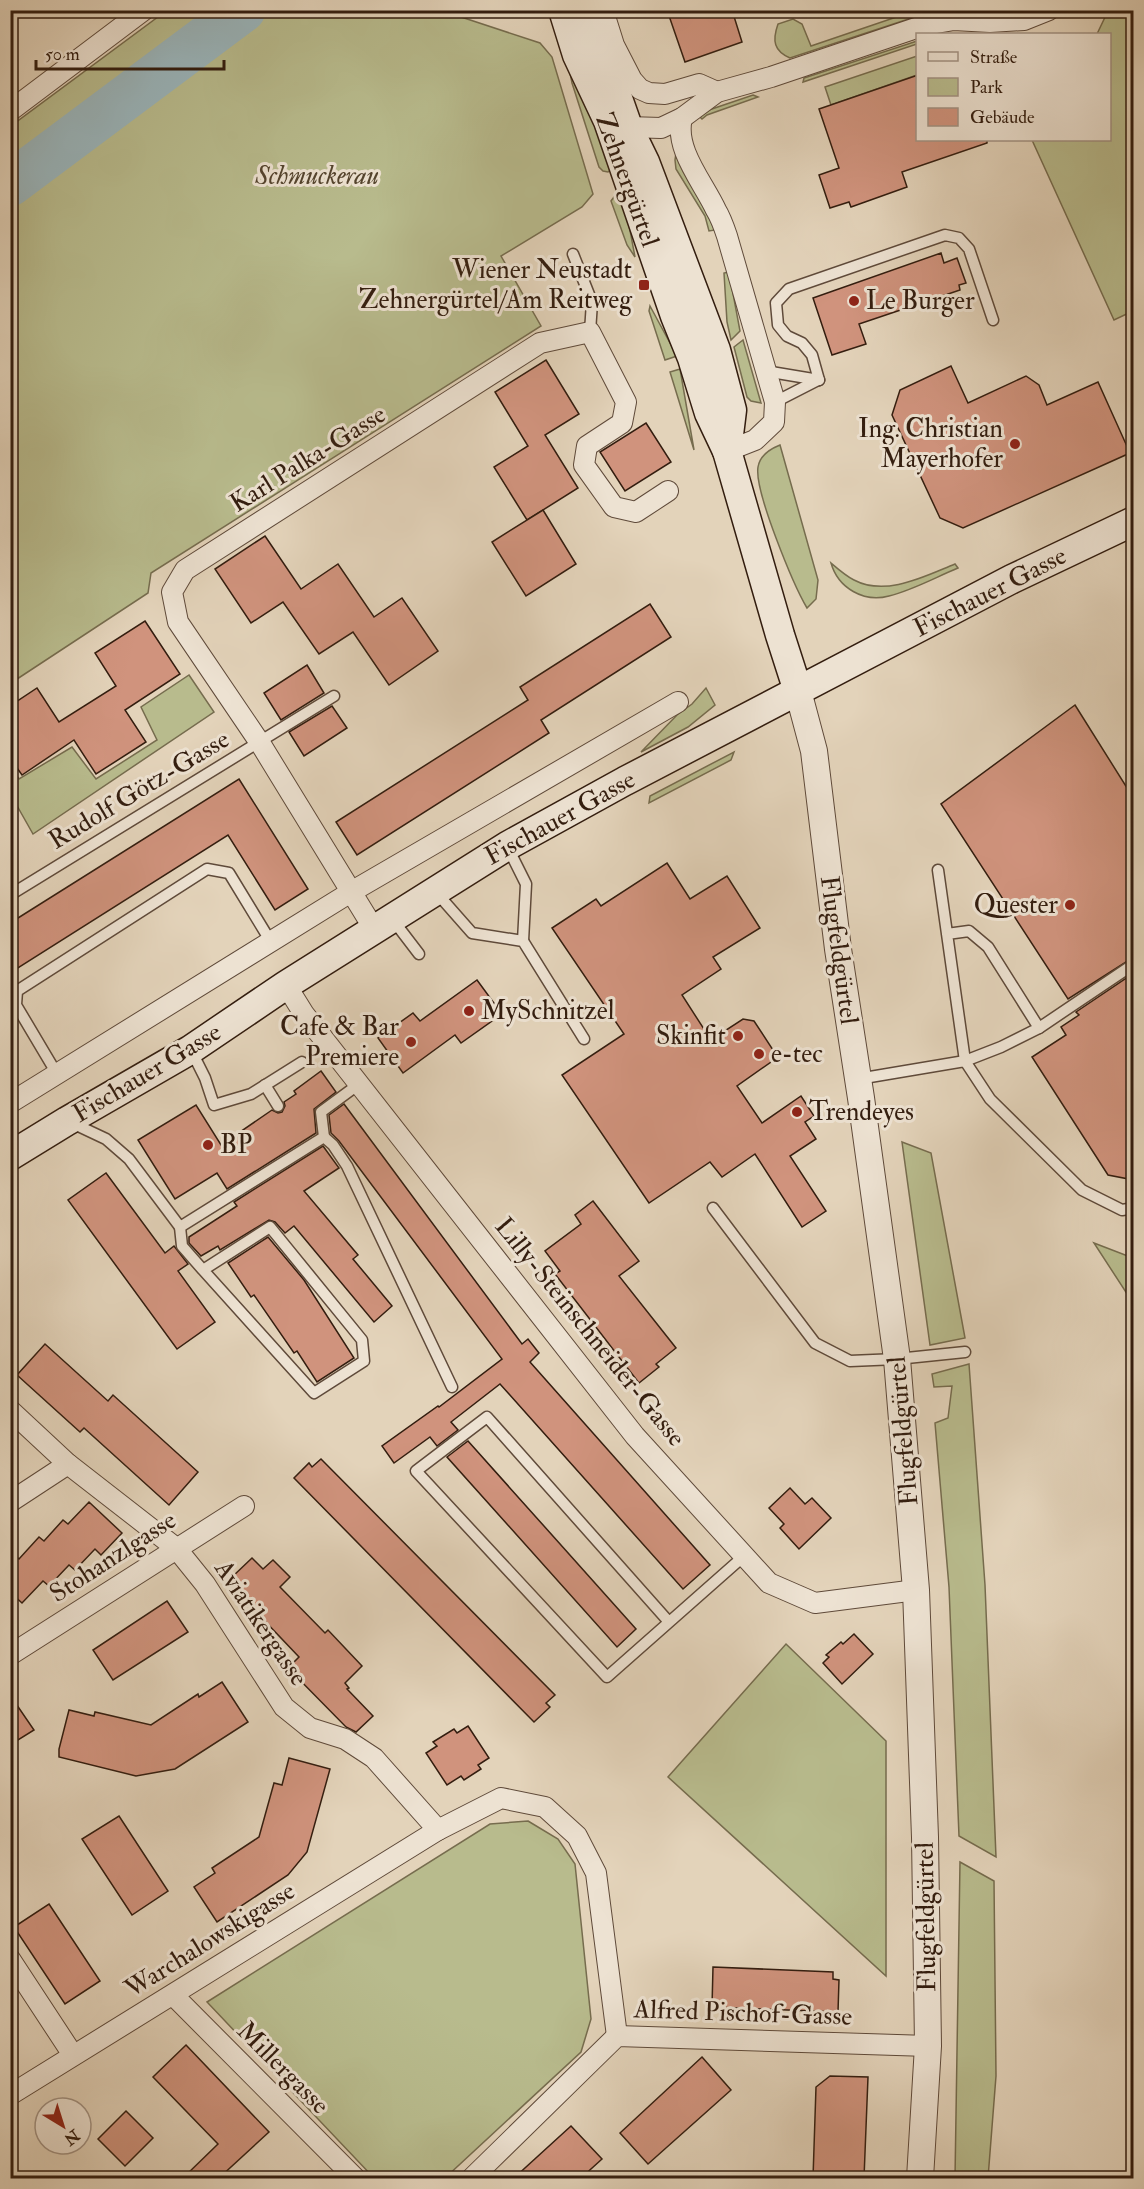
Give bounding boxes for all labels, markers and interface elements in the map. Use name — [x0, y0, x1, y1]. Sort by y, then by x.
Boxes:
scale bar — [36, 33, 224, 71]
legend — [916, 33, 1111, 141]
text: 50 m — [45, 43, 80, 66]
text: Straße — [970, 46, 1018, 69]
text: Park — [970, 76, 1003, 99]
text: Gebäude — [970, 106, 1035, 129]
street label: Zehnergürtel — [588, 109, 666, 252]
park label: Schmuckerau — [254, 160, 379, 192]
place label: Wiener Neustadt Zehnergürtel/Am Reitweg — [359, 254, 633, 316]
marker: Wiener Neustadt Zehnergürtel/Am Reitweg — [637, 278, 651, 292]
place label: Le Burger — [866, 285, 975, 317]
marker: Le Burger — [847, 294, 861, 308]
street label: Karl Palka-Gasse — [224, 398, 392, 520]
place label: Ing. Christian Mayerhofer — [858, 413, 1003, 475]
marker: Ing. Christian Mayerhofer — [1008, 437, 1022, 451]
street label: Fischauer Gasse — [908, 540, 1072, 644]
street label: Rudolf Götz-Gasse — [43, 723, 235, 857]
street label: Fischauer Gasse — [479, 763, 641, 873]
street label: Flugfeldgürtel — [813, 874, 865, 1027]
place label: Quester — [974, 889, 1058, 921]
marker: Quester — [1063, 898, 1077, 912]
place label: MySchnitzel — [481, 995, 615, 1027]
marker: MySchnitzel — [462, 1004, 476, 1018]
place label: Cafe & Bar Premiere — [280, 1011, 399, 1073]
street label: Fischauer Gasse — [67, 1016, 227, 1130]
place label: Skinfit — [656, 1020, 726, 1052]
marker: Skinfit — [731, 1029, 745, 1043]
marker: Cafe & Bar Premiere — [404, 1035, 418, 1049]
place label: e-tec — [771, 1038, 823, 1070]
marker: e-tec — [752, 1047, 766, 1061]
place label: Trendeyes — [809, 1096, 914, 1128]
marker: Trendeyes — [790, 1105, 804, 1119]
place label: BP — [220, 1129, 252, 1161]
marker: BP — [201, 1138, 215, 1152]
street label: Lilly-Steinschneider-Gasse — [488, 1211, 692, 1453]
street label: Flugfeldgürtel — [881, 1355, 925, 1507]
street label: Stohanzlgasse — [44, 1504, 182, 1610]
street label: Aviatikergasse — [207, 1553, 315, 1692]
street label: Flugfeldgürtel — [909, 1841, 943, 1992]
street label: Warchalowskigasse — [118, 1875, 301, 2006]
street label: Alfred Pischof-Gasse — [632, 1993, 853, 2033]
street label: Millergasse — [230, 2015, 336, 2121]
north arrow — [33, 2096, 93, 2156]
text: N — [59, 2124, 84, 2150]

